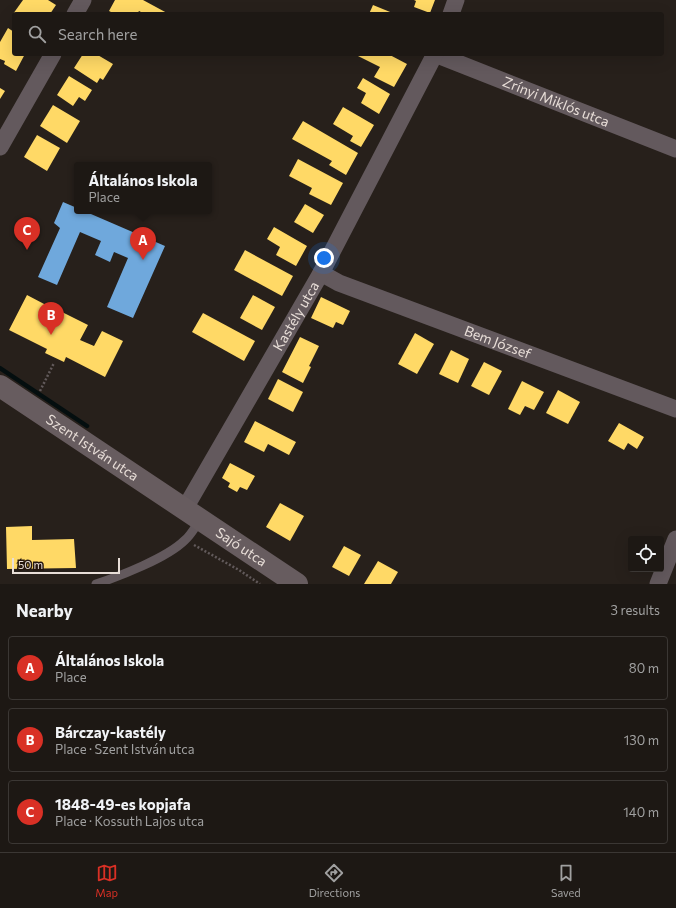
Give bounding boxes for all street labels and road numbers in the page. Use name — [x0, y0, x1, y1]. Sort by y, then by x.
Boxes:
street label: Zrínyi Miklós utca — [500, 73, 612, 130]
street label: Kastély utca — [269, 278, 322, 354]
street label: Bem József — [462, 322, 534, 362]
street label: Szent István utca — [43, 410, 142, 484]
street label: Sajó utca — [213, 523, 270, 570]

